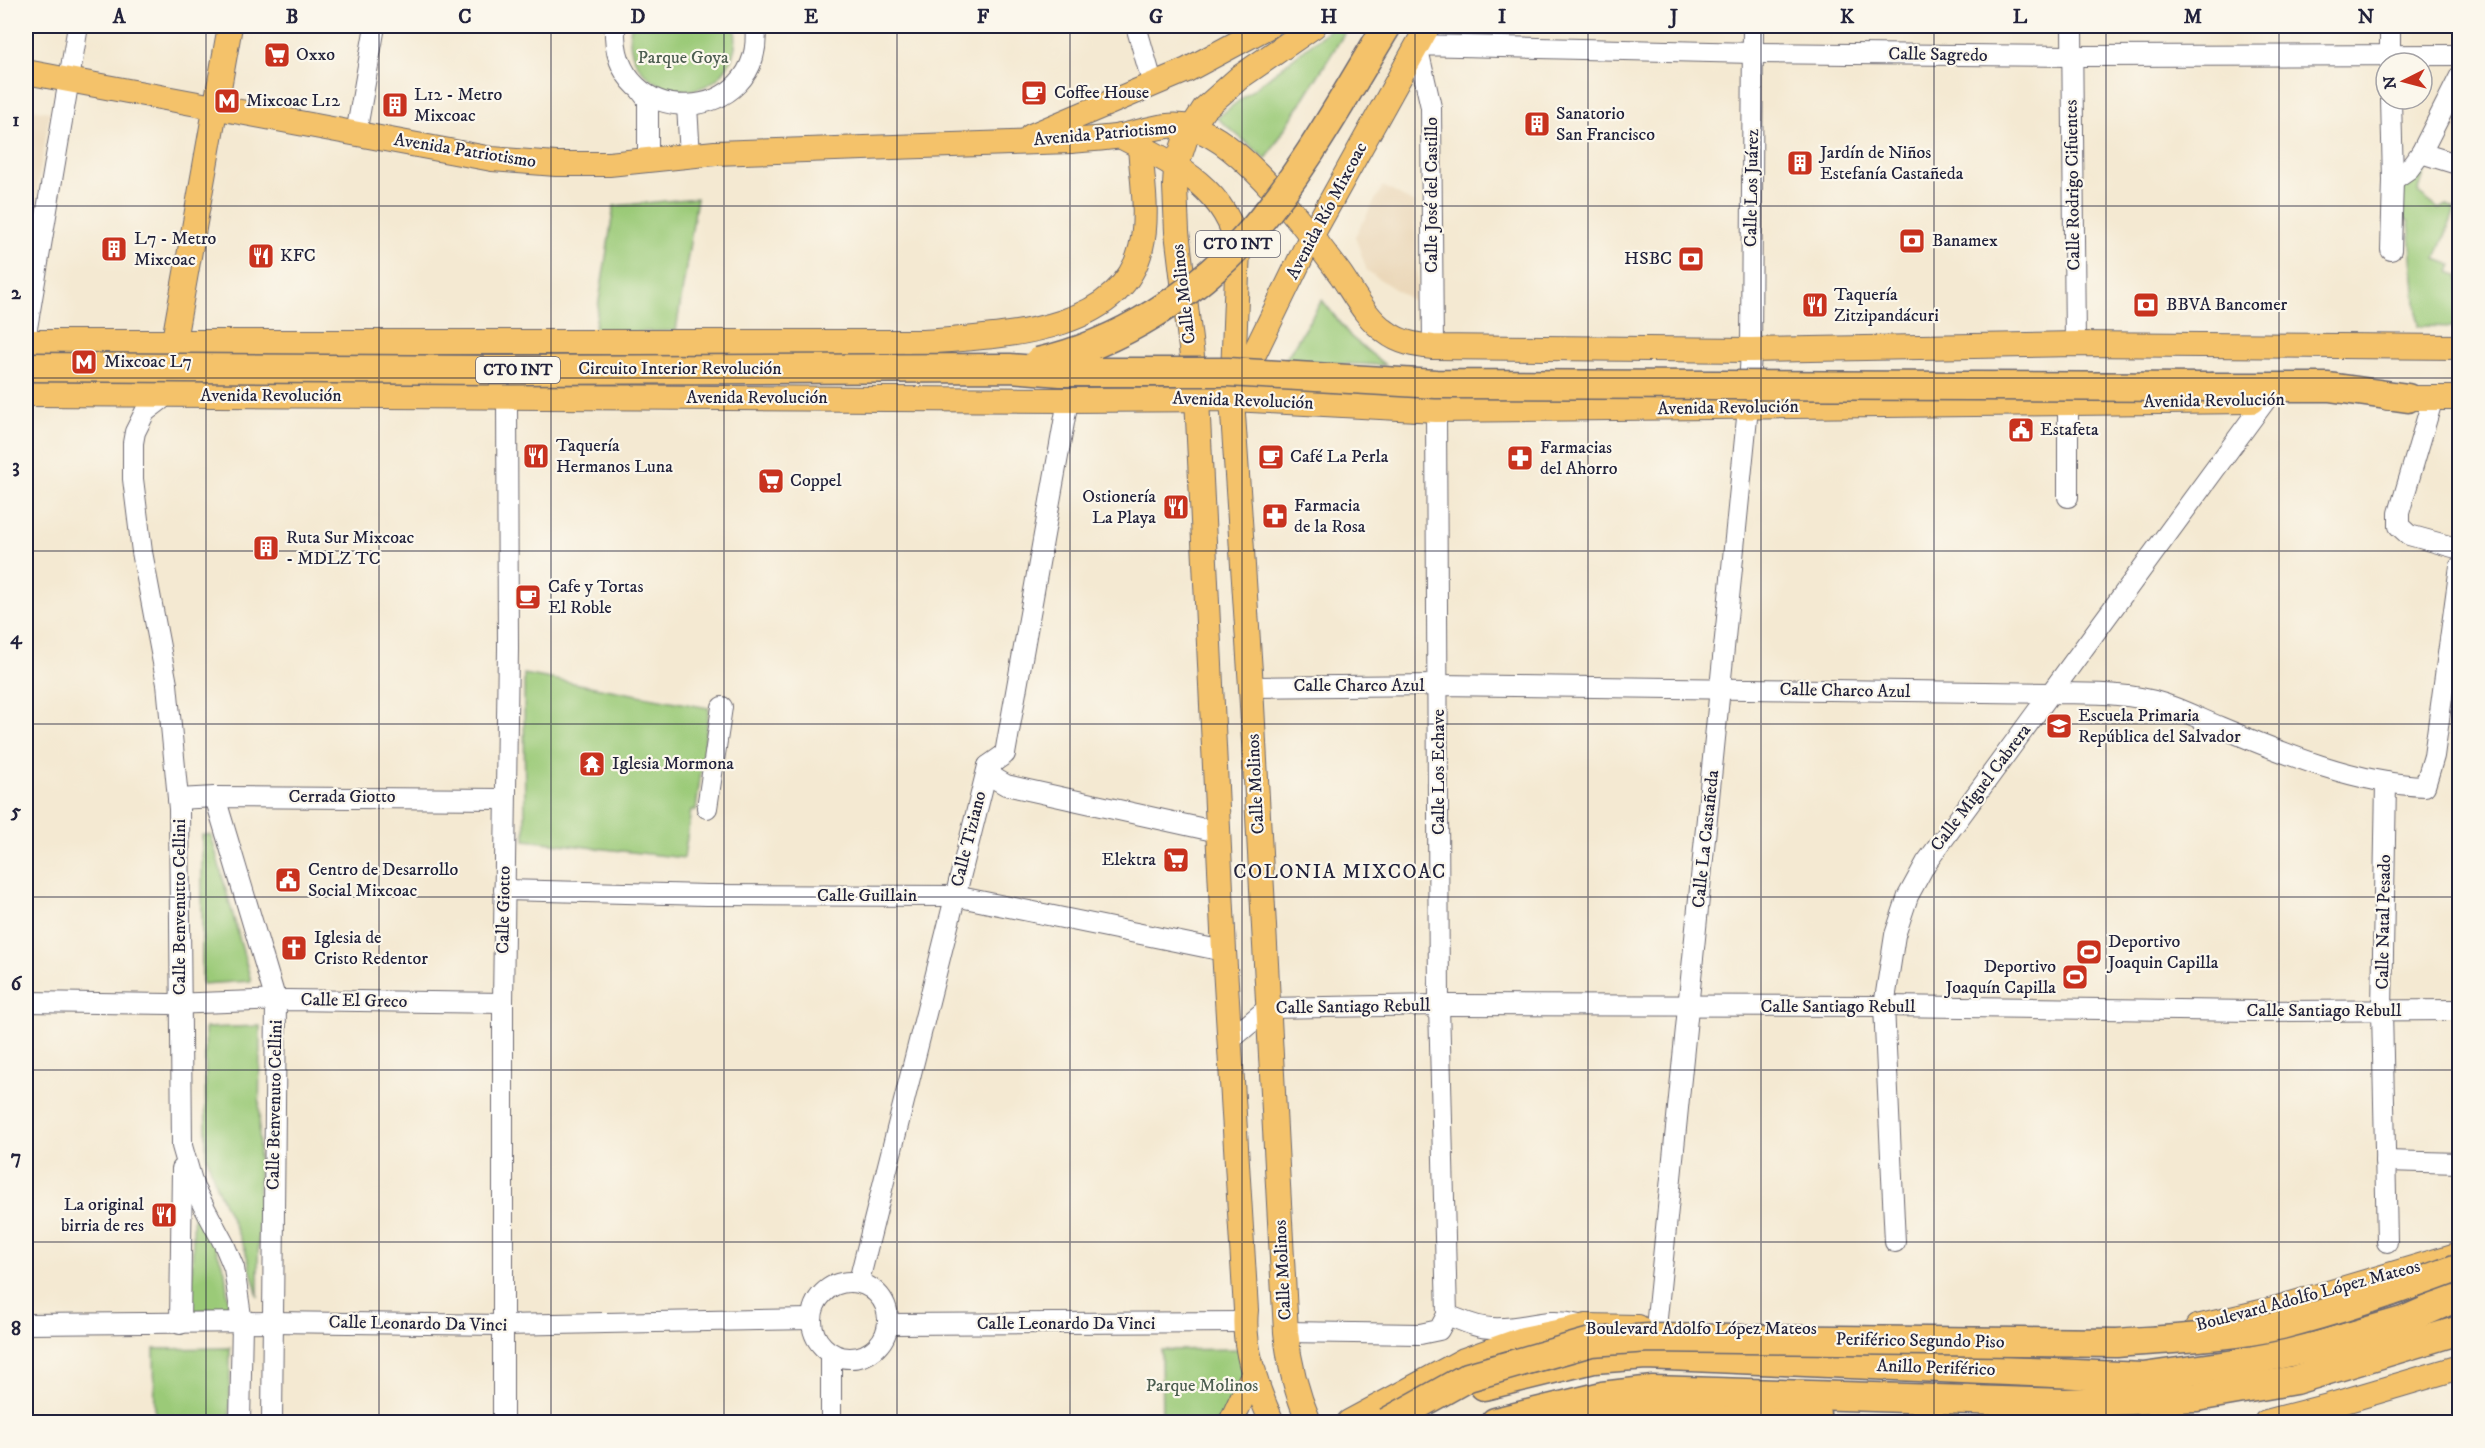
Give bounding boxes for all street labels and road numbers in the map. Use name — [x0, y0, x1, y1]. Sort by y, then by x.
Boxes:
street label: Calle Sagredo — [1888, 43, 1988, 67]
street label: Calle Rodrigo Cifuentes — [2061, 99, 2085, 271]
street label: Avenida Patriotismo — [1033, 117, 1178, 151]
street label: Calle José del Castillo — [1421, 117, 1443, 273]
street label: Calle Los Juárez — [1740, 128, 1764, 247]
street label: Avenida Patriotismo — [392, 129, 538, 173]
street label: Avenida Río Mixcoac — [1282, 139, 1372, 283]
road number: CTO INT — [1196, 231, 1280, 257]
street label: Calle Molinos — [1167, 243, 1201, 345]
road number: CTO INT — [476, 357, 560, 383]
street label: Circuito Interior Revolución — [578, 358, 782, 380]
street label: Avenida Revolución — [200, 385, 342, 407]
street label: Avenida Revolución — [686, 387, 828, 409]
street label: Avenida Revolución — [1172, 388, 1315, 414]
street label: Avenida Revolución — [2143, 389, 2285, 413]
street label: Avenida Revolución — [1657, 396, 1799, 420]
street label: Calle Charco Azul — [1293, 675, 1425, 697]
street label: Calle Charco Azul — [1779, 679, 1911, 703]
street label: Calle Los Echave — [1428, 709, 1450, 835]
street label: Calle Miguel Cabrera — [1926, 720, 2036, 856]
street label: Calle Molinos — [1242, 733, 1270, 835]
street label: Calle La Castañeda — [1688, 769, 1724, 909]
street label: Cerrada Giotto — [288, 786, 396, 808]
street label: Calle Tiziano — [946, 789, 992, 889]
street label: Calle Benvenutto Cellini — [169, 819, 191, 995]
street label: Calle Natal Pesado — [2372, 854, 2396, 990]
street label: Calle Giotto — [492, 866, 516, 954]
street label: Calle Guillain — [817, 885, 918, 907]
street label: Calle El Greco — [300, 989, 408, 1013]
street label: Calle Santiago Rebull — [1275, 995, 1431, 1019]
street label: Calle Santiago Rebull — [1761, 996, 1916, 1018]
street label: Calle Santiago Rebull — [2247, 1000, 2402, 1022]
street label: Calle Benvenuto Cellini — [263, 1020, 287, 1190]
street label: Calle Molinos — [1269, 1219, 1297, 1321]
street label: Boulevard Adolfo López Mateos — [2193, 1255, 2423, 1337]
street label: Calle Leonardo Da Vinci — [328, 1311, 508, 1337]
street label: Calle Leonardo Da Vinci — [977, 1313, 1155, 1335]
street label: Boulevard Adolfo López Mateos — [1585, 1318, 1817, 1340]
street label: Periférico Segundo Piso — [1835, 1329, 2005, 1353]
street label: Anillo Periférico — [1876, 1355, 1996, 1381]

